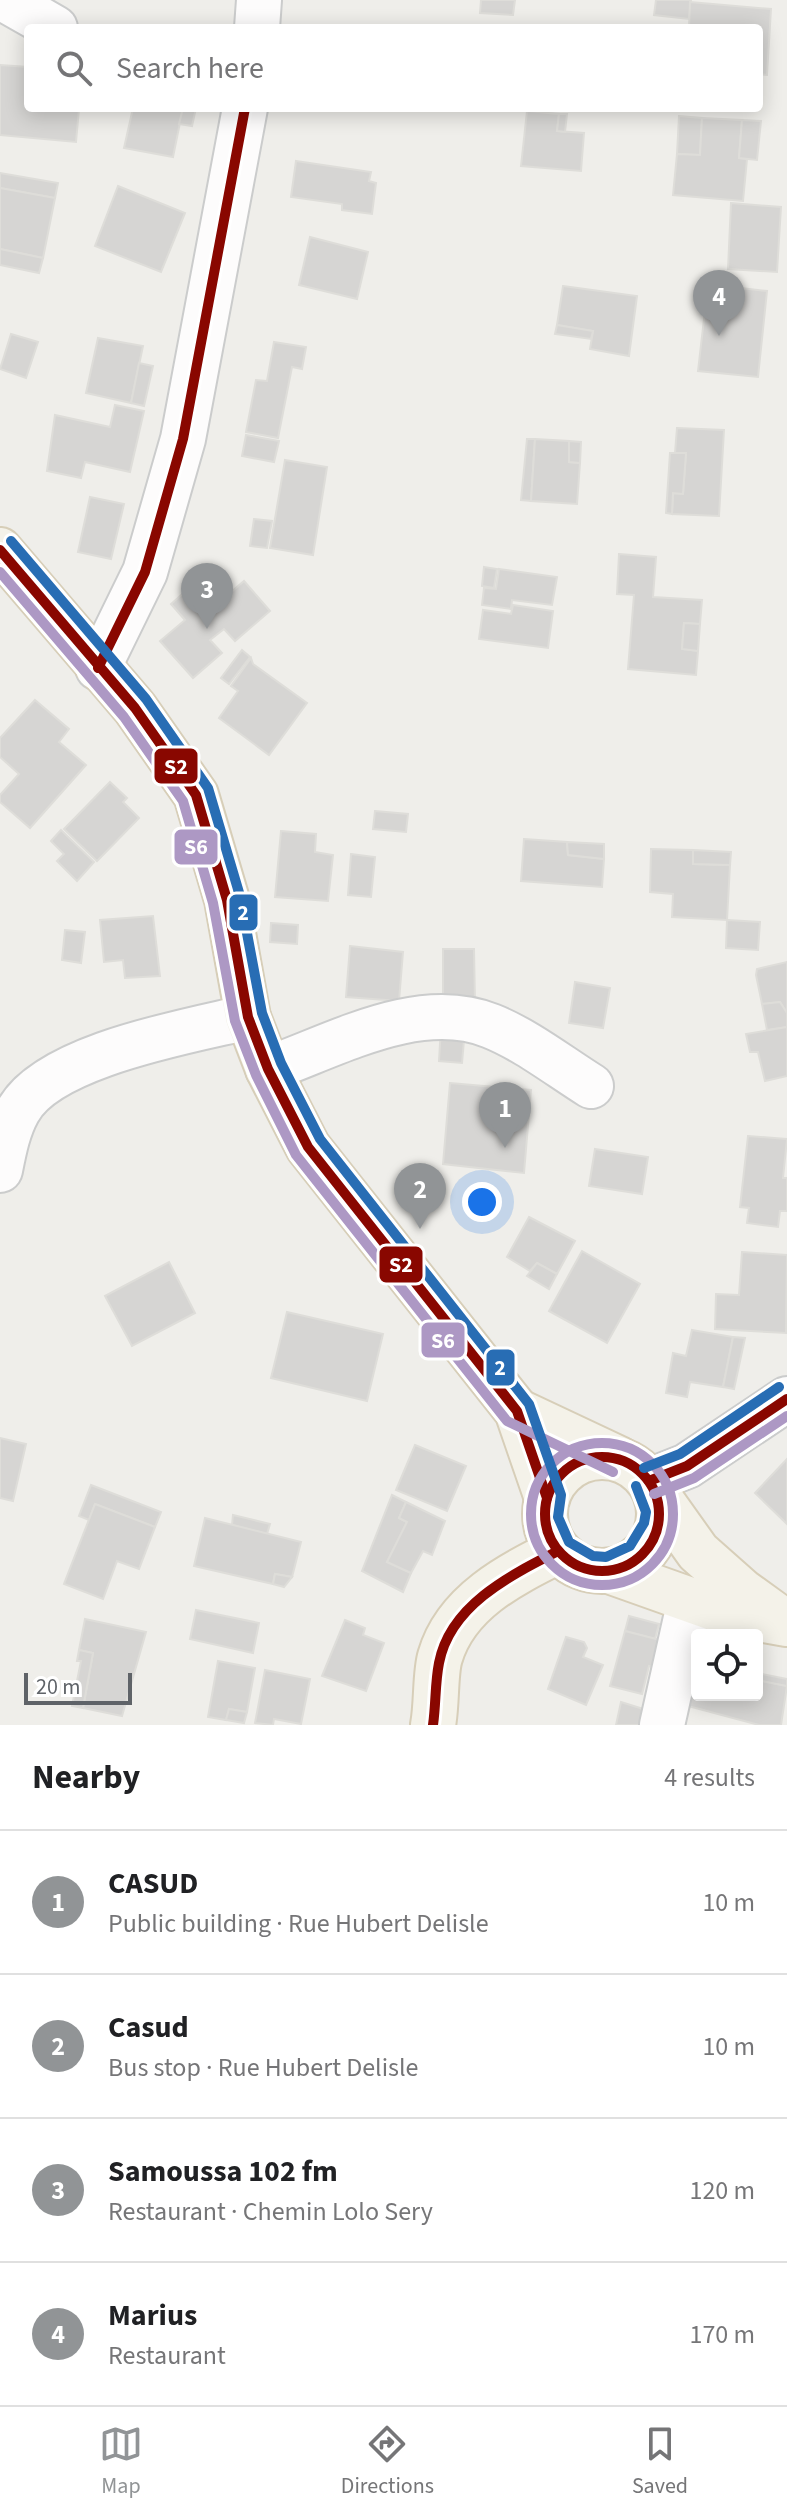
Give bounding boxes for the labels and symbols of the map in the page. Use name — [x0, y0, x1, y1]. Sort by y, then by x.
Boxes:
pin: 4 — [693, 270, 745, 336]
pin: 3 — [181, 563, 233, 629]
line badge: S2 — [153, 747, 199, 785]
text: S2 — [164, 751, 188, 783]
line badge: S6 — [173, 828, 219, 866]
text: S6 — [184, 831, 208, 863]
line badge: 2 — [228, 893, 259, 932]
text: 2 — [237, 897, 249, 929]
pin: 1 — [479, 1082, 531, 1148]
pin: 2 — [394, 1163, 446, 1229]
your location — [462, 1182, 502, 1222]
line badge: S2 — [378, 1245, 424, 1284]
text: S2 — [389, 1249, 413, 1281]
line badge: S6 — [420, 1321, 466, 1359]
text: S6 — [431, 1325, 455, 1357]
line badge: 2 — [485, 1348, 516, 1387]
text: 2 — [494, 1352, 506, 1384]
scale bar — [24, 1669, 132, 1705]

